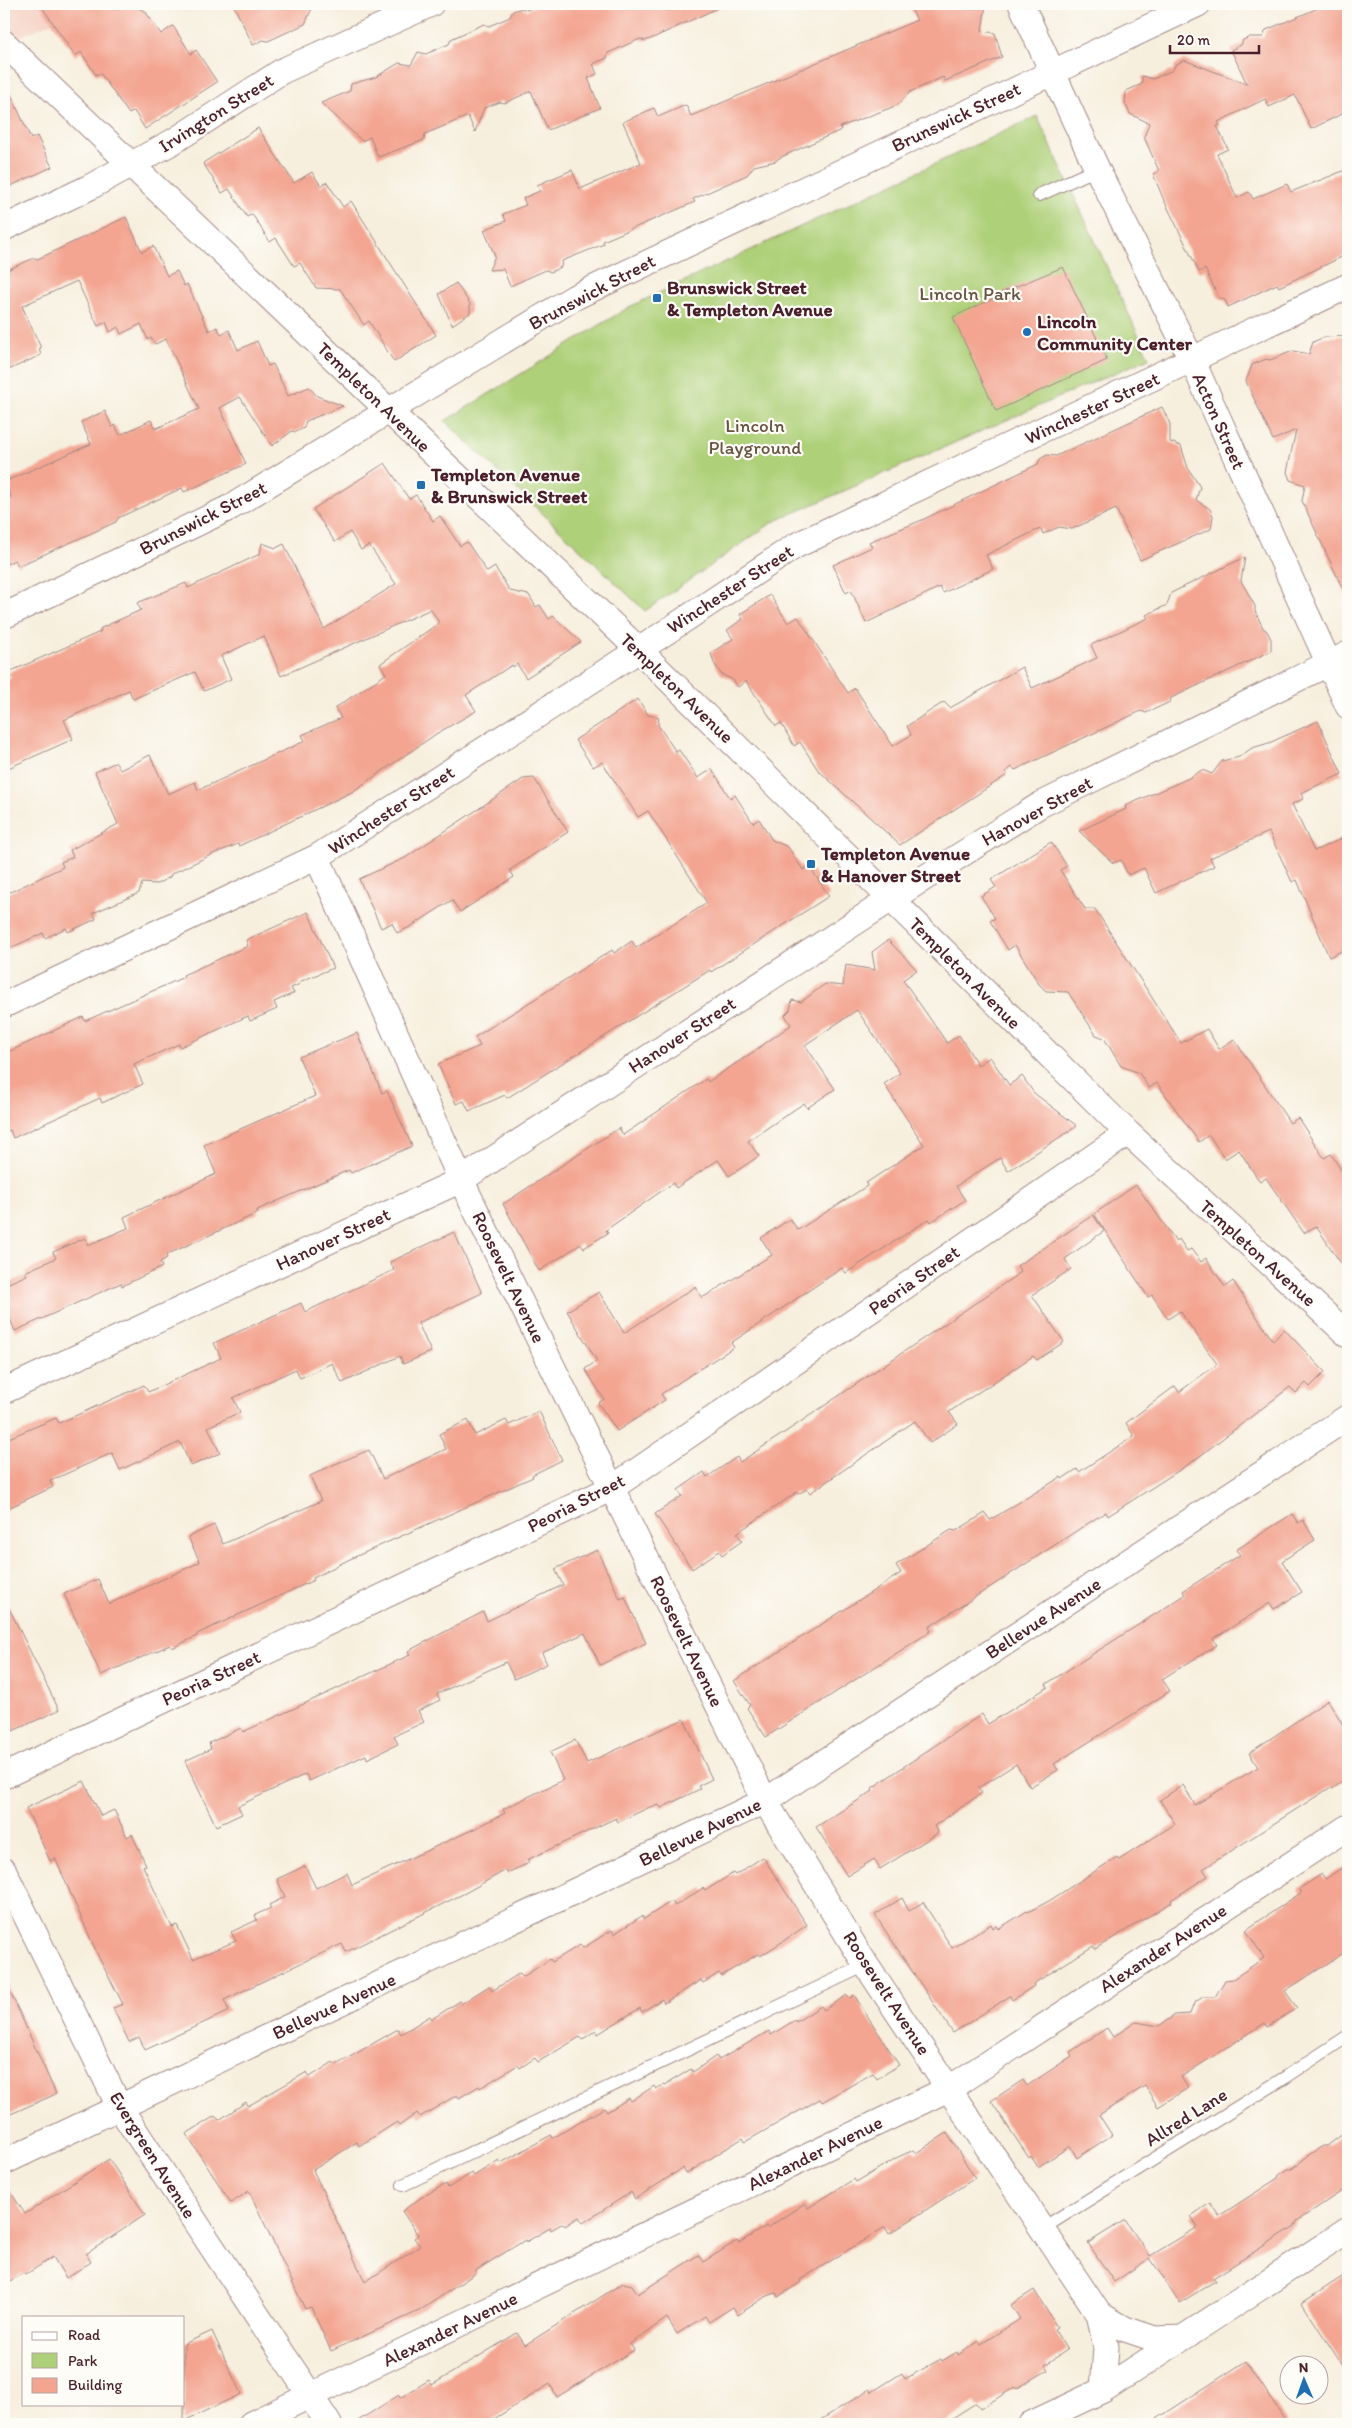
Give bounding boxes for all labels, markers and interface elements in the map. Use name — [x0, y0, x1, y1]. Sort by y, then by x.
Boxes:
scale bar — [1170, 22, 1258, 54]
text: 20 m — [1177, 31, 1211, 49]
street label: Irvington Street — [154, 69, 278, 157]
street label: Brunswick Street — [888, 77, 1024, 157]
street label: Brunswick Street — [525, 249, 659, 335]
place label: Brunswick Street & Templeton Avenue — [667, 276, 833, 321]
park label: Lincoln Park — [919, 282, 1021, 305]
marker: Brunswick Street & Templeton Avenue — [651, 292, 663, 304]
place label: Lincoln Community Center — [1037, 310, 1193, 355]
marker: Lincoln Community Center — [1021, 326, 1033, 338]
street label: Templeton Avenue — [312, 337, 436, 457]
street label: Winchester Street — [1021, 367, 1163, 449]
street label: Acton Street — [1187, 369, 1251, 473]
park label: Lincoln Playground — [708, 414, 802, 459]
place label: Templeton Avenue & Brunswick Street — [430, 463, 587, 508]
street label: Brunswick Street — [136, 476, 270, 560]
marker: Templeton Avenue & Brunswick Street — [415, 479, 427, 491]
street label: Winchester Street — [662, 539, 798, 639]
street label: Templeton Avenue — [615, 628, 739, 748]
street label: Winchester Street — [323, 760, 459, 860]
street label: Hanover Street — [977, 771, 1097, 851]
place label: Templeton Avenue & Hanover Street — [820, 842, 970, 887]
marker: Templeton Avenue & Hanover Street — [805, 858, 817, 870]
street label: Templeton Avenue — [904, 912, 1026, 1034]
street label: Hanover Street — [624, 992, 740, 1078]
street label: Templeton Avenue — [1195, 1195, 1321, 1311]
street label: Hanover Street — [272, 1202, 394, 1276]
street label: Roosevelt Avenue — [467, 1208, 551, 1346]
street label: Peoria Street — [864, 1240, 964, 1320]
street label: Peoria Street — [523, 1469, 629, 1537]
street label: Roosevelt Avenue — [645, 1572, 729, 1710]
street label: Bellevue Avenue — [981, 1572, 1105, 1664]
street label: Peoria Street — [158, 1645, 264, 1711]
street label: Bellevue Avenue — [635, 1792, 765, 1872]
street label: Alexander Avenue — [1095, 1898, 1231, 1998]
street label: Roosevelt Avenue — [838, 1927, 936, 2059]
street label: Bellevue Avenue — [269, 1967, 399, 2045]
street label: Allred Lane — [1141, 2083, 1231, 2151]
street label: Evergreen Avenue — [105, 2087, 201, 2223]
street label: Alexander Avenue — [744, 2110, 886, 2196]
street label: Alexander Avenue — [379, 2286, 521, 2372]
legend — [22, 2316, 185, 2406]
text: Road — [68, 2326, 101, 2344]
text: Park — [68, 2352, 98, 2370]
north arrow — [1280, 2356, 1330, 2406]
text: N — [1299, 2359, 1309, 2376]
text: Building — [68, 2376, 122, 2394]

